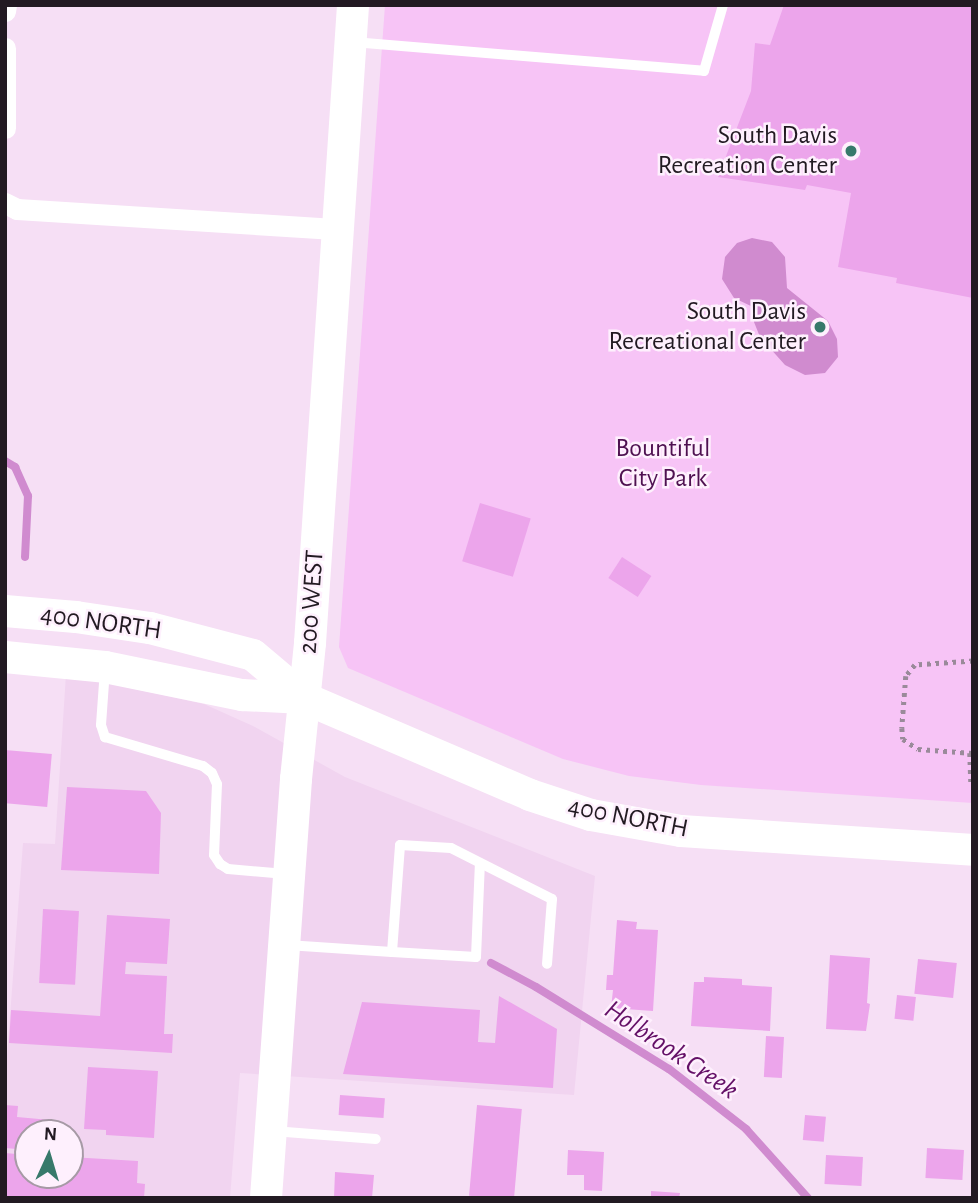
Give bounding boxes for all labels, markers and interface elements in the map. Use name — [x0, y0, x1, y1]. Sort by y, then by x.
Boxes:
place label: South Davis Recreation Center — [658, 120, 837, 182]
marker: South Davis Recreation Center — [843, 143, 859, 159]
place label: South Davis Recreational Center — [608, 296, 806, 358]
marker: South Davis Recreational Center — [812, 319, 828, 335]
park label: Bountiful City Park — [615, 433, 711, 494]
street label: 200 WEST — [293, 549, 331, 655]
street label: 400 NORTH — [38, 599, 164, 647]
street label: 400 NORTH — [565, 791, 691, 845]
water label: Holbrook Creek — [598, 993, 744, 1107]
north arrow — [14, 1119, 84, 1189]
text: N — [43, 1125, 58, 1144]

